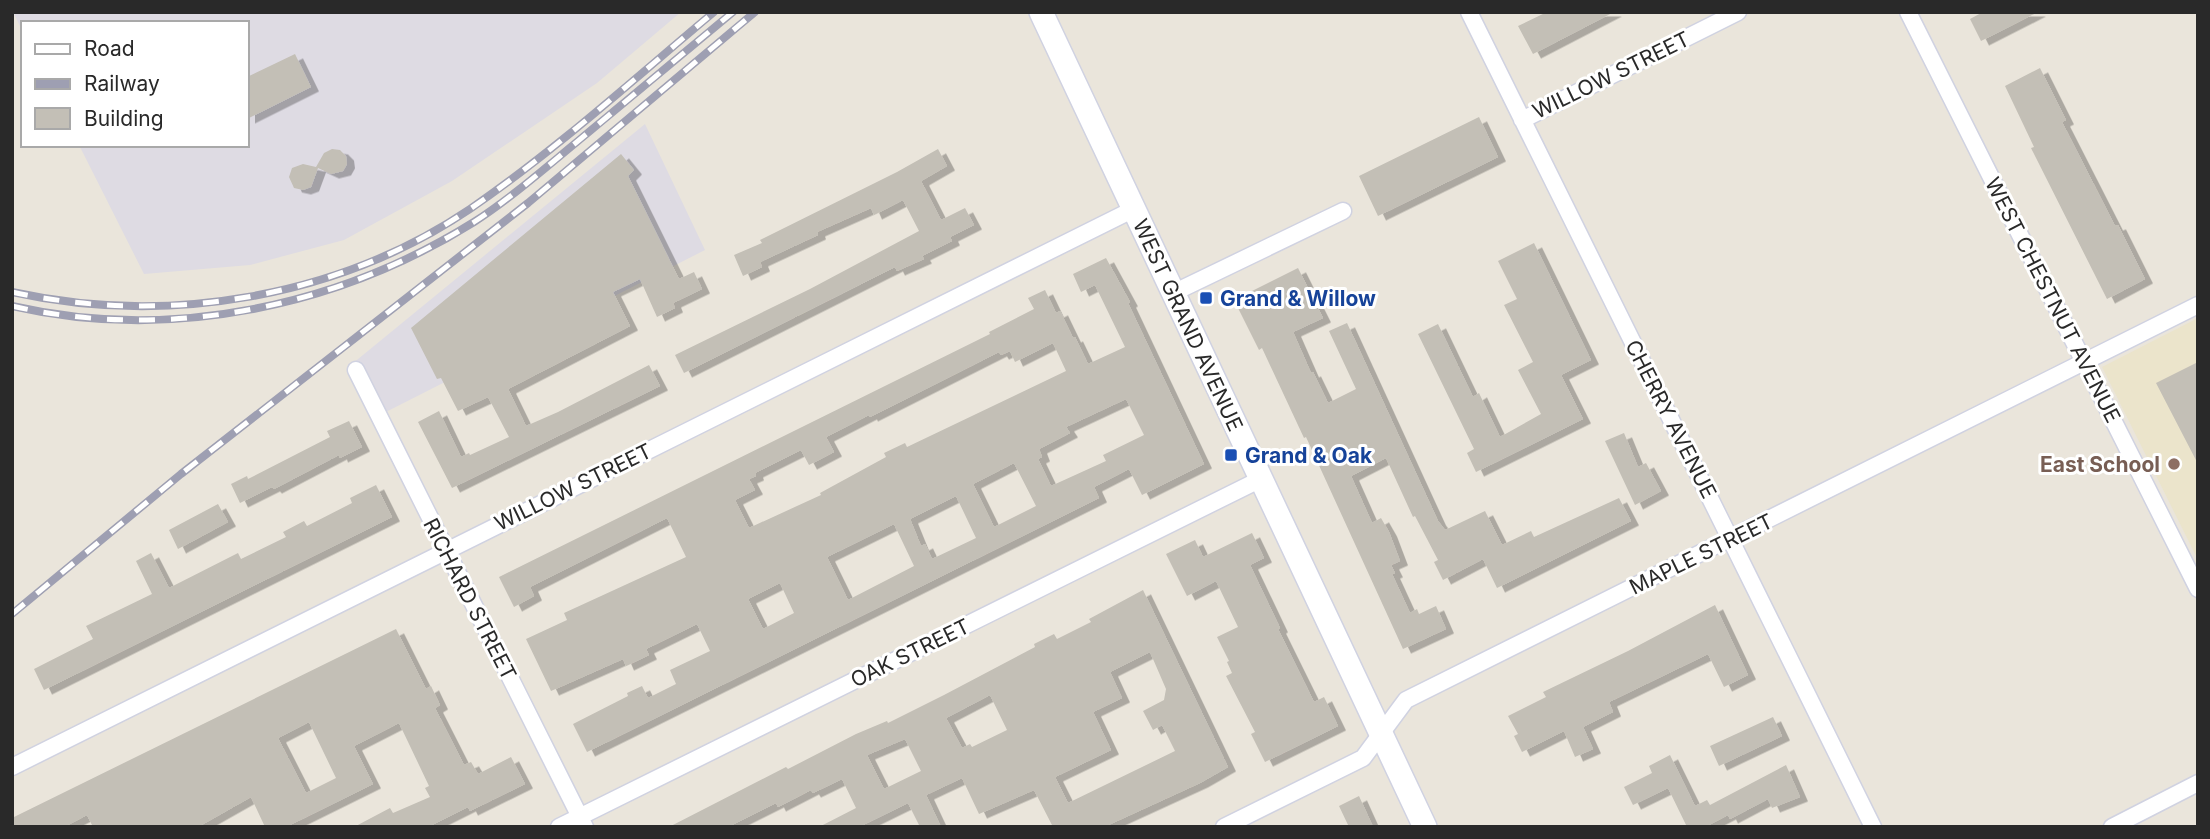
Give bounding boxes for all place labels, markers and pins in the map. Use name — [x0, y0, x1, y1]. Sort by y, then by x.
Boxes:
place label: Grand & Willow — [1220, 286, 1376, 311]
marker: Grand & Willow — [1198, 290, 1214, 306]
place label: Grand & Oak — [1245, 443, 1373, 468]
marker: Grand & Oak — [1223, 447, 1239, 463]
place label: East School — [2040, 452, 2160, 477]
marker: East School — [2166, 456, 2182, 472]

